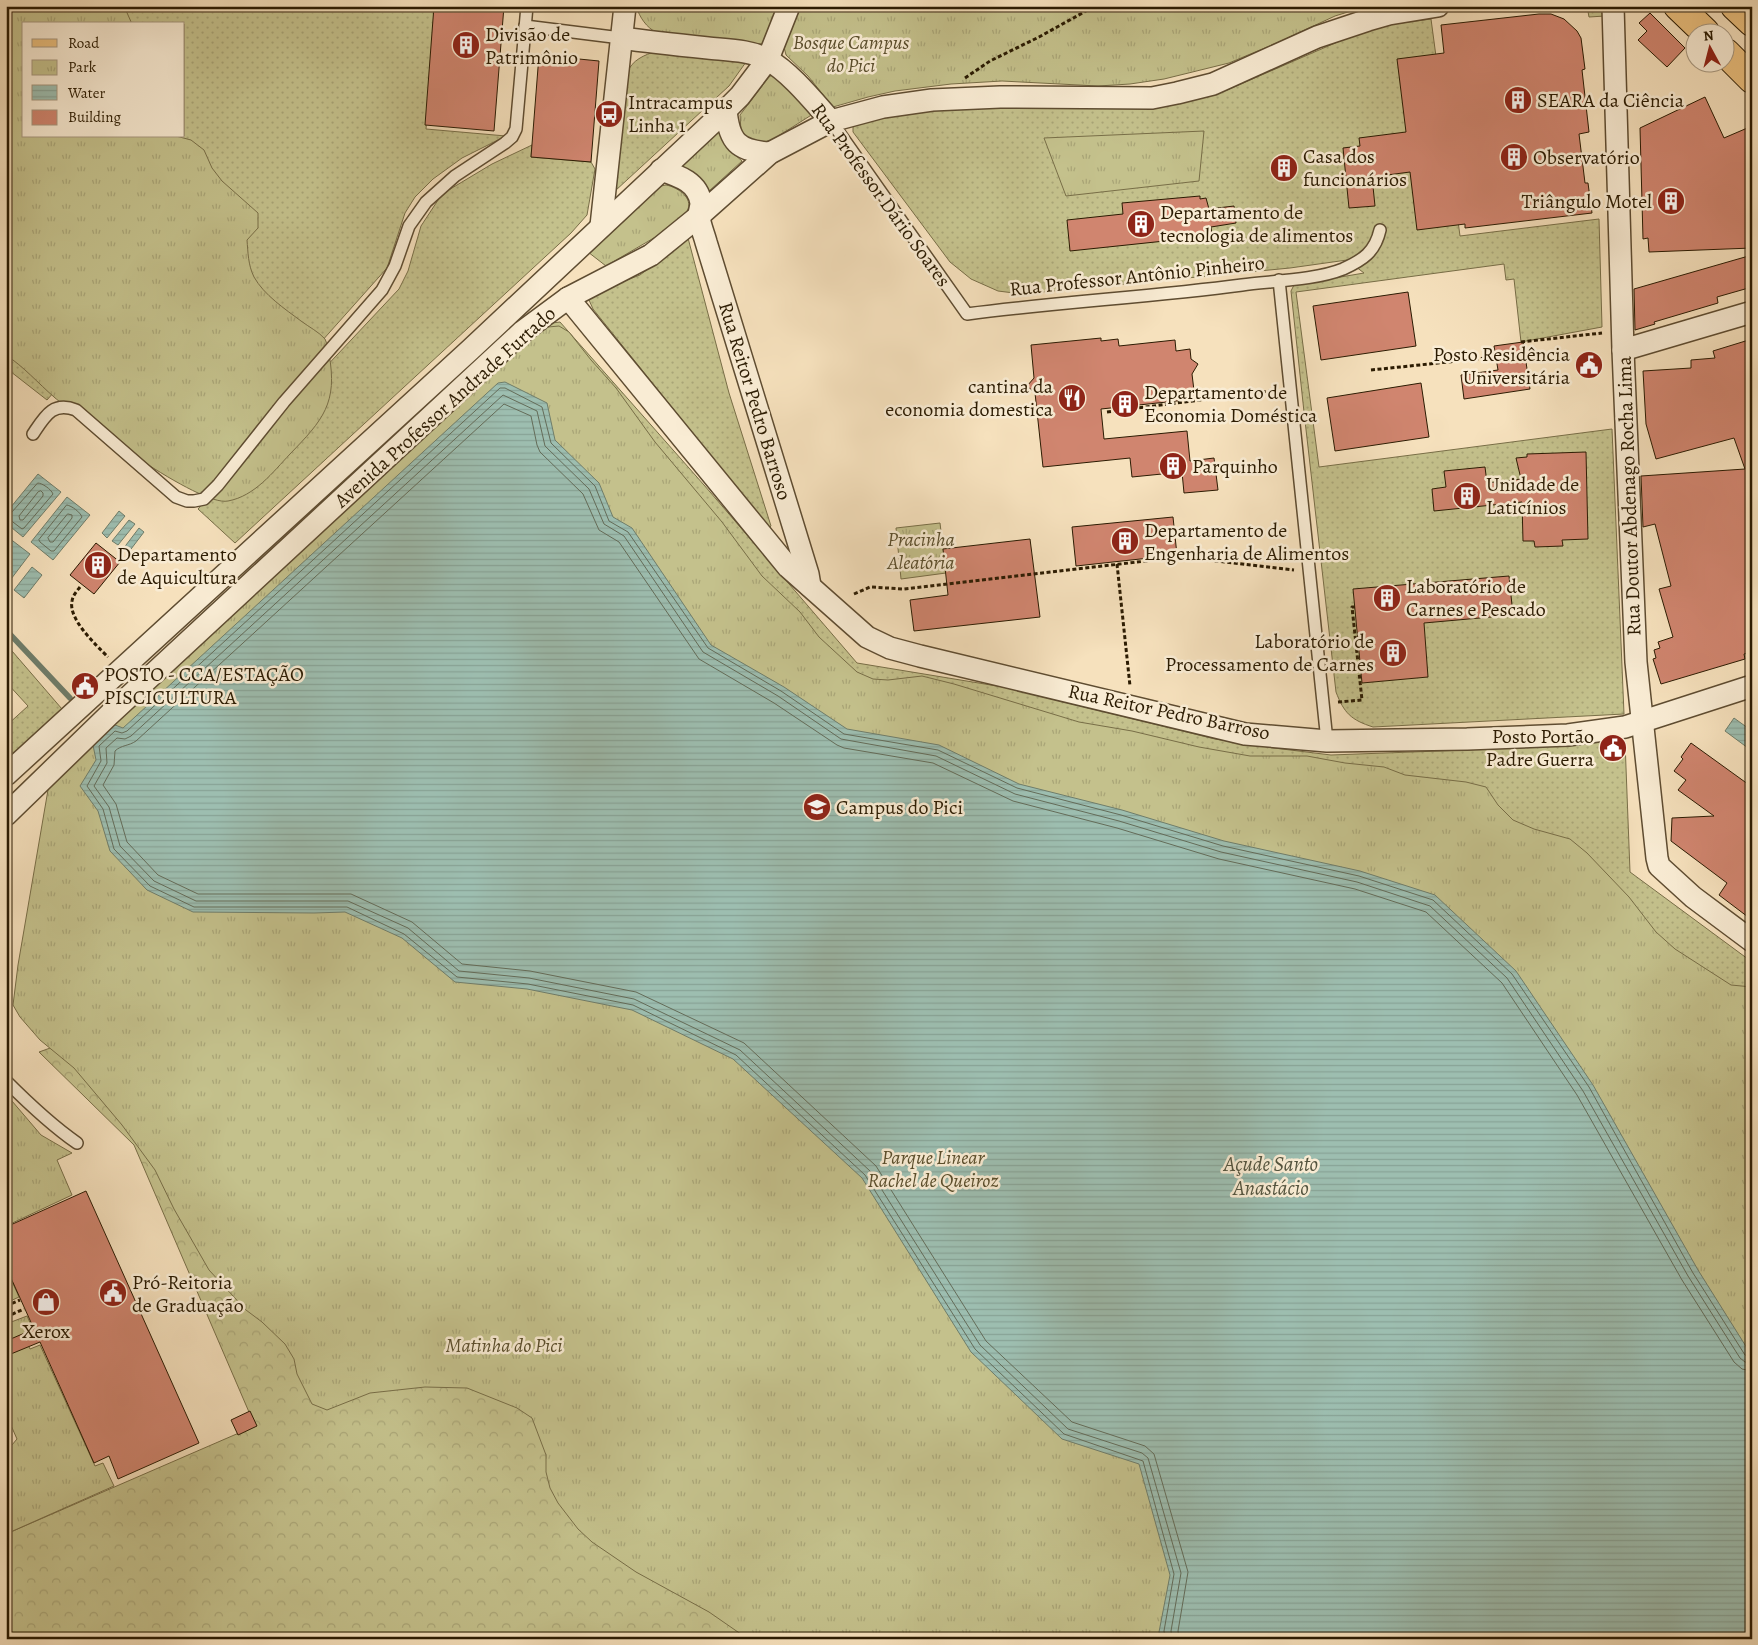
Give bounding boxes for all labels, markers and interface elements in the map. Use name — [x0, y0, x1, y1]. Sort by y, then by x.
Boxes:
place label: Divisão de Patrimônio — [485, 21, 578, 71]
legend — [22, 22, 185, 138]
north arrow — [1686, 22, 1736, 72]
text: N — [1702, 26, 1715, 46]
park label: Bosque Campus do Pici — [793, 29, 910, 79]
building icon: Divisão de Patrimônio — [451, 30, 481, 60]
text: Road — [68, 33, 100, 53]
text: Park — [68, 57, 97, 77]
text: Water — [67, 83, 105, 103]
building icon: SEARA da Ciência — [1503, 85, 1533, 115]
place label: SEARA da Ciência — [1537, 87, 1685, 114]
place label: Intracampus Linha 1 — [628, 89, 733, 139]
street label: Rua Professor Dário Soares — [805, 98, 957, 292]
bus stop icon: Intracampus Linha 1 — [594, 99, 624, 129]
text: Building — [68, 107, 121, 127]
building icon: Observatório — [1499, 142, 1529, 172]
place label: Casa dos funcionários — [1303, 143, 1407, 193]
place label: Observatório — [1533, 144, 1640, 171]
building icon: Casa dos funcionários — [1269, 153, 1299, 183]
building icon: Triângulo Motel — [1656, 186, 1686, 216]
place label: Triângulo Motel — [1522, 188, 1652, 215]
place label: Departamento de tecnologia de alimentos — [1160, 199, 1353, 249]
building icon: Departamento de tecnologia de alimentos — [1126, 209, 1156, 239]
street label: Rua Professor Antônio Pinheiro — [1008, 249, 1266, 303]
street label: Rua Reitor Pedro Barroso — [712, 299, 798, 503]
street label: Avenida Professor Andrade Furtado — [328, 300, 562, 514]
place label: Posto Residência Universitária — [1433, 341, 1571, 391]
public building icon: Posto Residência Universitária — [1574, 350, 1604, 380]
street label: Rua Doutor Abdenago Rocha Lima — [1611, 355, 1647, 636]
place label: cantina da economia domestica — [885, 373, 1054, 423]
place label: Departamento de Economia Doméstica — [1144, 379, 1318, 429]
restaurant icon: cantina da economia domestica — [1057, 383, 1087, 413]
building icon: Departamento de Economia Doméstica — [1110, 389, 1140, 419]
building icon: Parquinho — [1158, 451, 1188, 481]
place label: Parquinho — [1192, 453, 1278, 480]
place label: Unidade de Laticínios — [1486, 471, 1579, 521]
building icon: Unidade de Laticínios — [1452, 481, 1482, 511]
place label: Departamento de Engenharia de Alimentos — [1144, 517, 1349, 567]
park label: Pracinha Aleatória — [886, 526, 955, 576]
building icon: Departamento de Engenharia de Alimentos — [1110, 526, 1140, 556]
place label: Departamento de Aquicultura — [117, 541, 238, 591]
building icon: Departamento de Aquicultura — [83, 550, 113, 580]
place label: Laboratório de Carnes e Pescado — [1406, 573, 1546, 623]
building icon: Laboratório de Carnes e Pescado — [1372, 583, 1402, 613]
place label: Laboratório de Processamento de Carnes — [1165, 628, 1374, 678]
building icon: Laboratório de Processamento de Carnes — [1378, 638, 1408, 668]
place label: POSTO - CCA/ESTAÇÃO PISCICULTURA — [104, 661, 304, 711]
public building icon: POSTO - CCA/ESTAÇÃO PISCICULTURA — [70, 671, 100, 701]
street label: Rua Reitor Pedro Barroso — [1066, 677, 1272, 747]
place label: Posto Portão Padre Guerra — [1486, 723, 1595, 773]
public building icon: Posto Portão Padre Guerra — [1598, 733, 1628, 763]
school or university icon: Campus do Pici — [802, 792, 832, 822]
place label: Campus do Pici — [836, 794, 963, 821]
park label: Parque Linear Rachel de Queiroz — [868, 1144, 998, 1194]
water label: Açude Santo Anastácio — [1223, 1150, 1318, 1202]
place label: Pró-Reitoria de Graduação — [132, 1269, 244, 1319]
public building icon: Pró-Reitoria de Graduação — [98, 1278, 128, 1308]
shop icon: Xerox — [31, 1287, 61, 1317]
place label: Xerox — [22, 1318, 70, 1345]
park label: Matinha do Pici — [446, 1332, 562, 1359]

